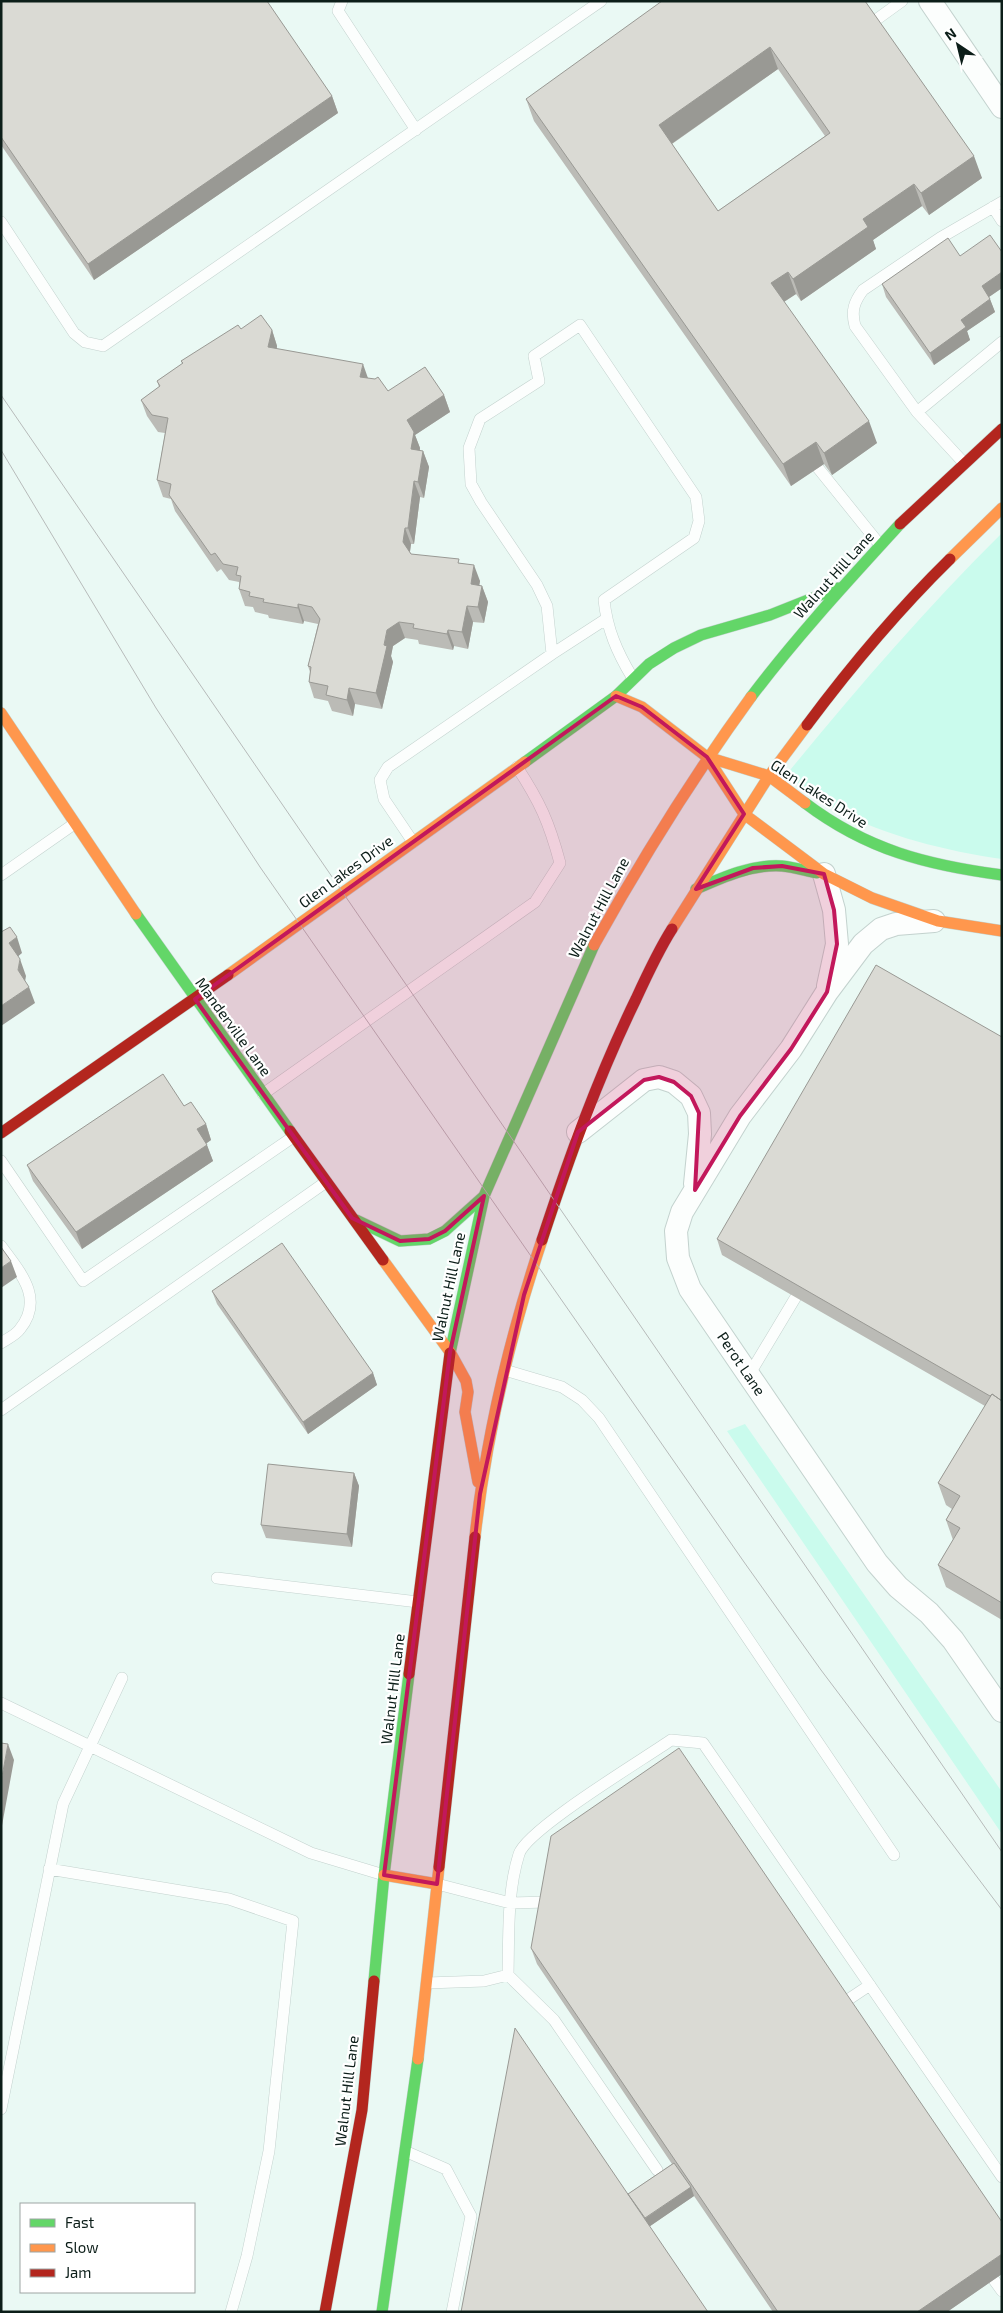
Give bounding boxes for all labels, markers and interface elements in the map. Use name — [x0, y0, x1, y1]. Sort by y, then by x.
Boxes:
north arrow — [933, 20, 983, 70]
text: N — [941, 24, 959, 44]
street label: Walnut Hill Lane — [789, 527, 877, 622]
street label: Glen Lakes Drive — [768, 755, 871, 831]
street label: Glen Lakes Drive — [295, 831, 396, 911]
street label: Walnut Hill Lane — [564, 854, 632, 961]
street label: Manderville Lane — [192, 974, 276, 1079]
street label: Walnut Hill Lane — [428, 1230, 468, 1343]
street label: Perot Lane — [714, 1328, 770, 1399]
street label: Walnut Hill Lane — [376, 1632, 408, 1745]
street label: Walnut Hill Lane — [330, 2034, 362, 2147]
legend — [20, 2203, 195, 2293]
text: Fast — [65, 2213, 95, 2231]
text: Slow — [65, 2238, 99, 2256]
text: Jam — [65, 2263, 91, 2281]

